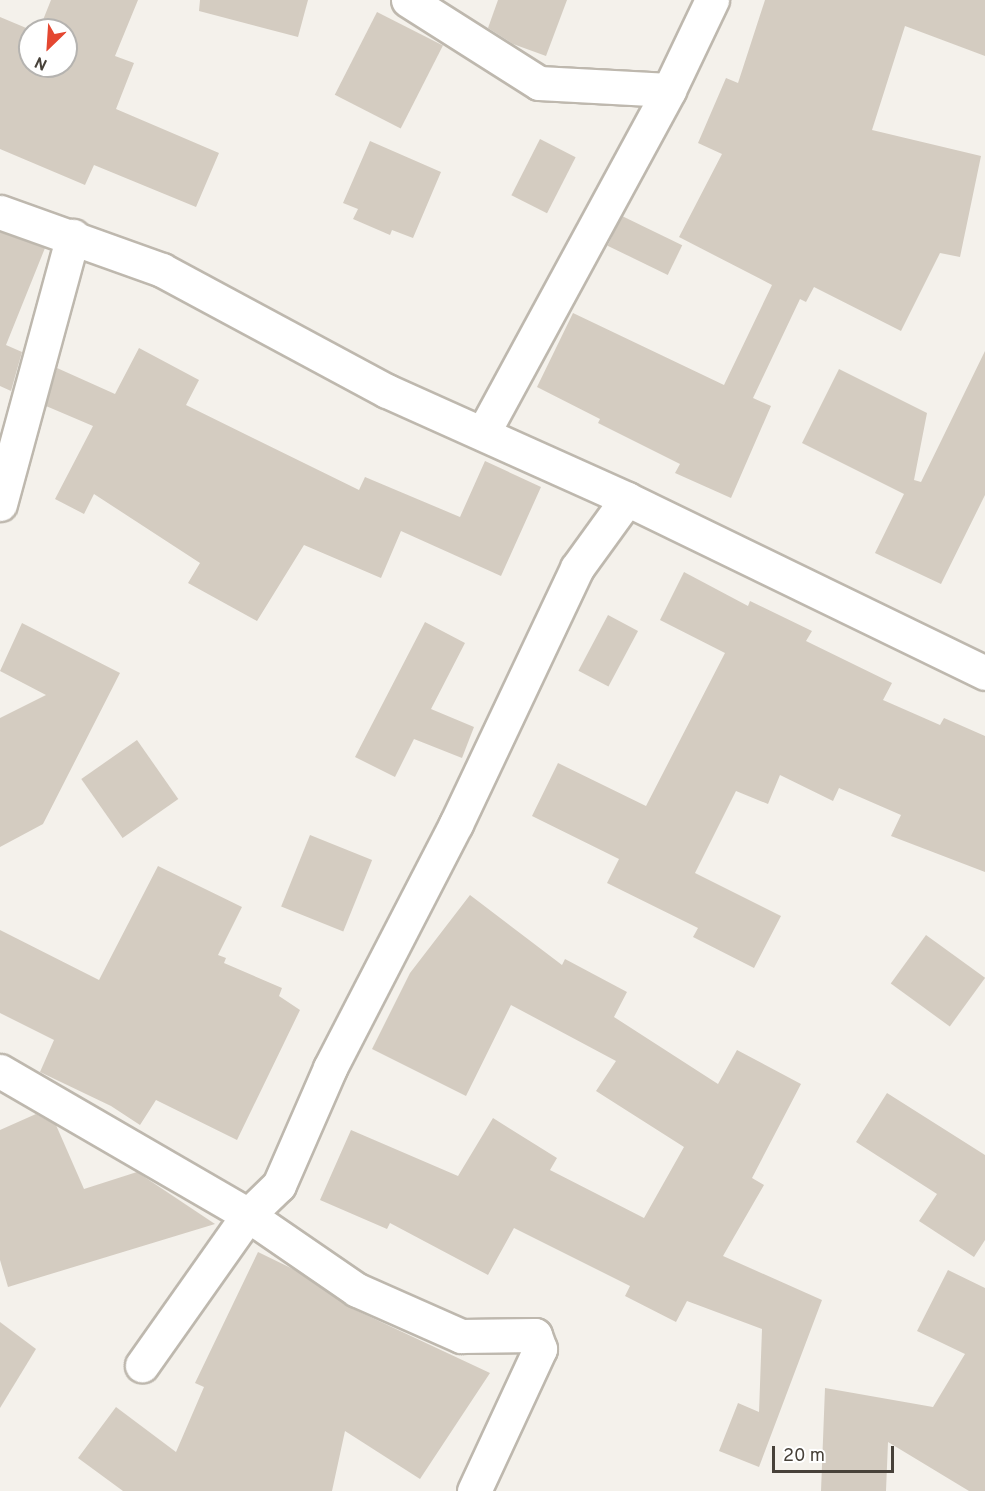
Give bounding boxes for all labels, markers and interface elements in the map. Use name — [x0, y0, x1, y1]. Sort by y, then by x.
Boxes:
north arrow — [18, 18, 78, 78]
text: N — [32, 51, 51, 74]
scale bar — [775, 1434, 896, 1472]
text: 20 m — [783, 1445, 825, 1468]

